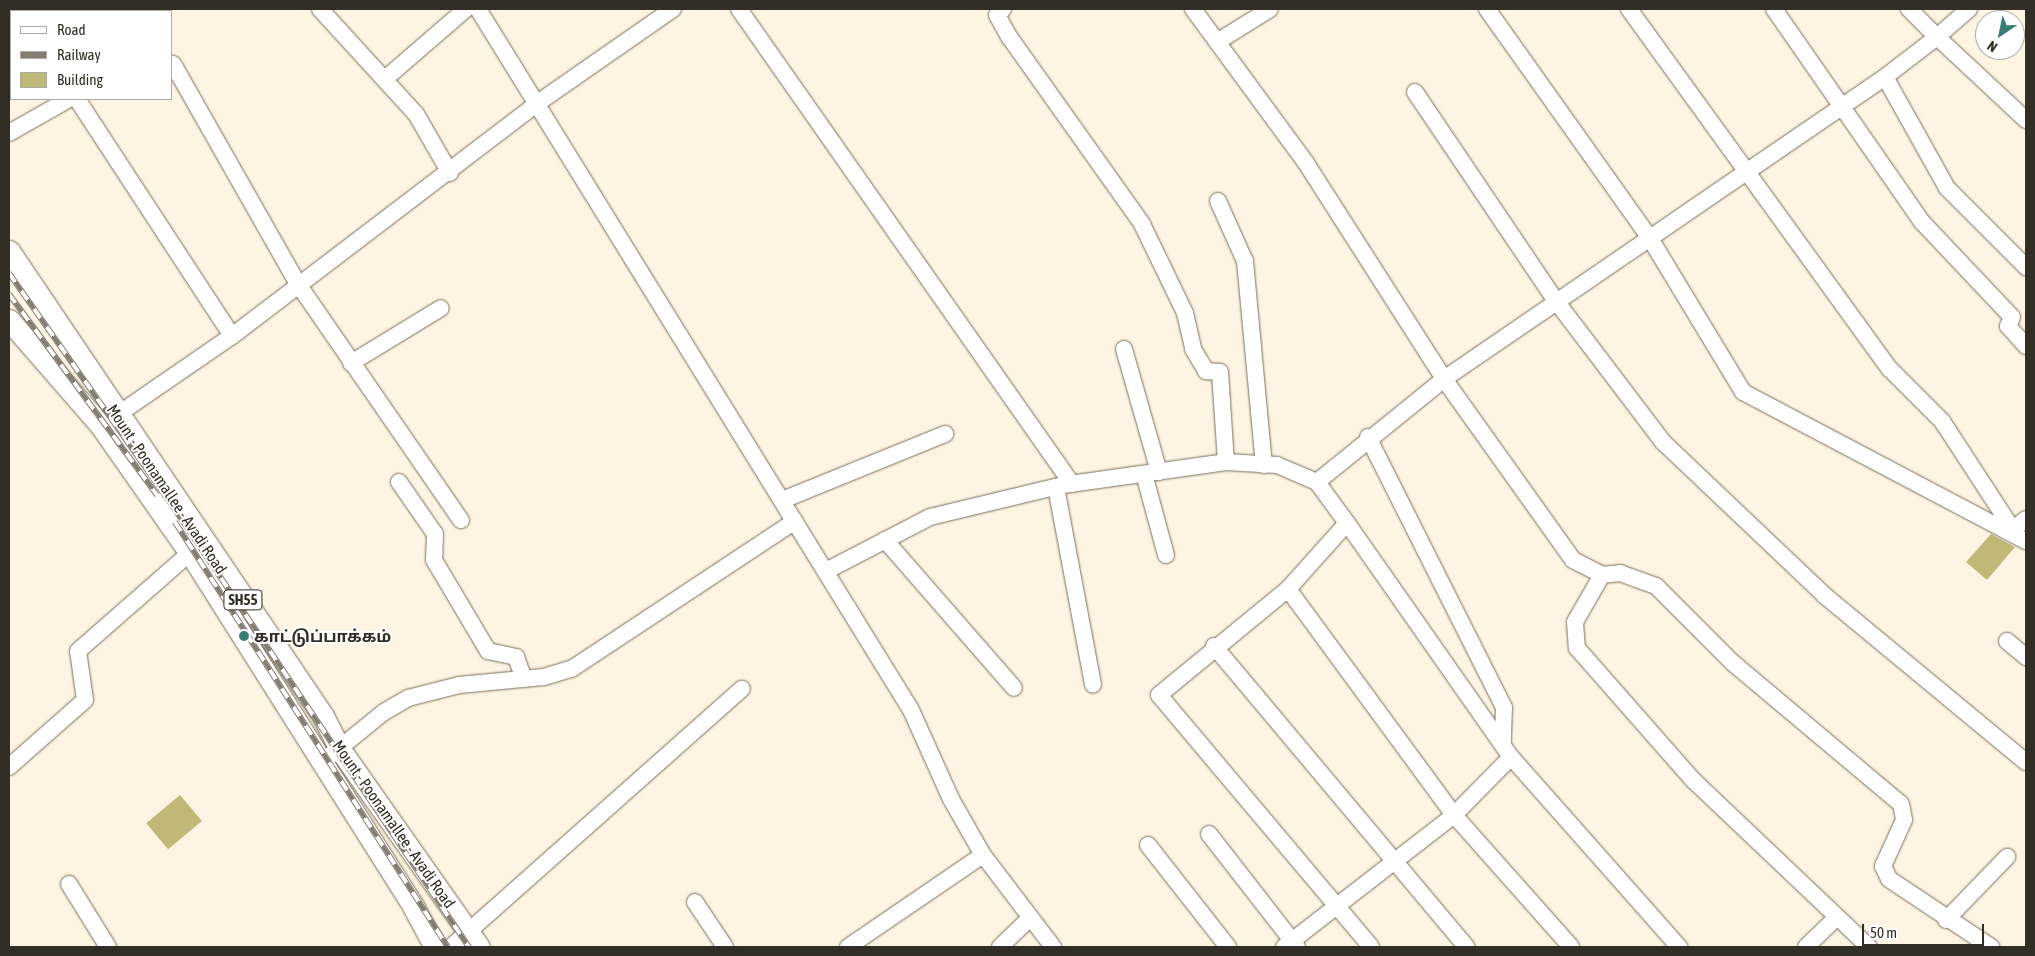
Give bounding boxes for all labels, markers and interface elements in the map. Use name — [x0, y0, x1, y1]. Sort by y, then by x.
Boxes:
legend — [10, 10, 172, 100]
north arrow — [1975, 10, 2025, 60]
text: Road — [57, 21, 86, 38]
text: N — [1984, 38, 2000, 56]
text: Railway — [57, 46, 101, 63]
text: Building — [57, 71, 103, 88]
street label: Mount - Poonamallee - Avadi Road — [103, 401, 231, 577]
road number: SH55 — [223, 588, 263, 612]
place label: காட்டுப்பாக்கம் — [254, 626, 391, 646]
marker: காட்டுப்பாக்கம் — [238, 630, 250, 642]
street label: Mount - Poonamallee - Avadi Road — [329, 736, 459, 912]
scale bar — [1865, 914, 1988, 946]
text: 50 m — [1870, 924, 1897, 941]

